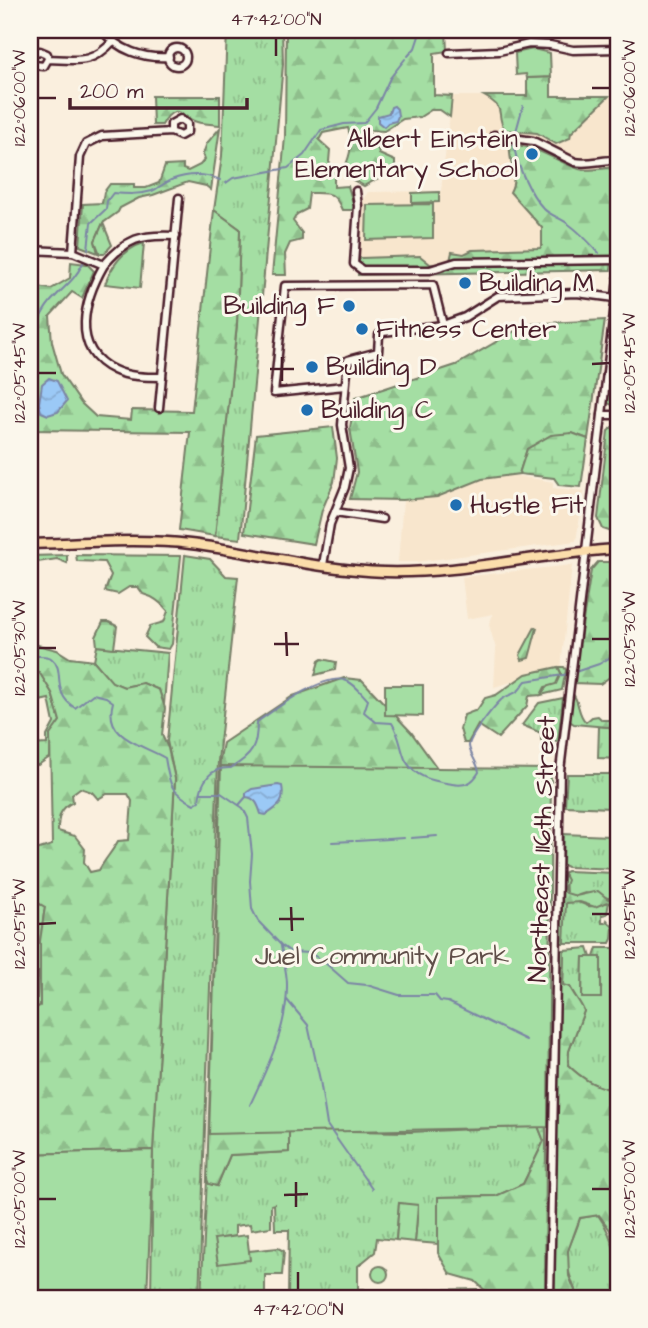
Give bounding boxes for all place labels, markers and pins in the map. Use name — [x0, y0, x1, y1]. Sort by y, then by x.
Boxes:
place label: Albert Einstein Elementary School — [295, 121, 518, 189]
marker: Albert Einstein Elementary School — [524, 146, 540, 162]
place label: Building M — [479, 265, 594, 303]
marker: Building M — [457, 275, 473, 291]
place label: Building F — [223, 288, 335, 326]
marker: Building F — [341, 298, 357, 314]
place label: Fitness Center — [376, 311, 556, 347]
marker: Fitness Center — [354, 321, 370, 337]
place label: Building D — [326, 349, 437, 387]
marker: Building D — [304, 359, 320, 375]
place label: Building C — [321, 392, 433, 430]
marker: Building C — [299, 402, 315, 418]
place label: Hustle Fit — [470, 487, 584, 523]
marker: Hustle Fit — [448, 497, 464, 513]

